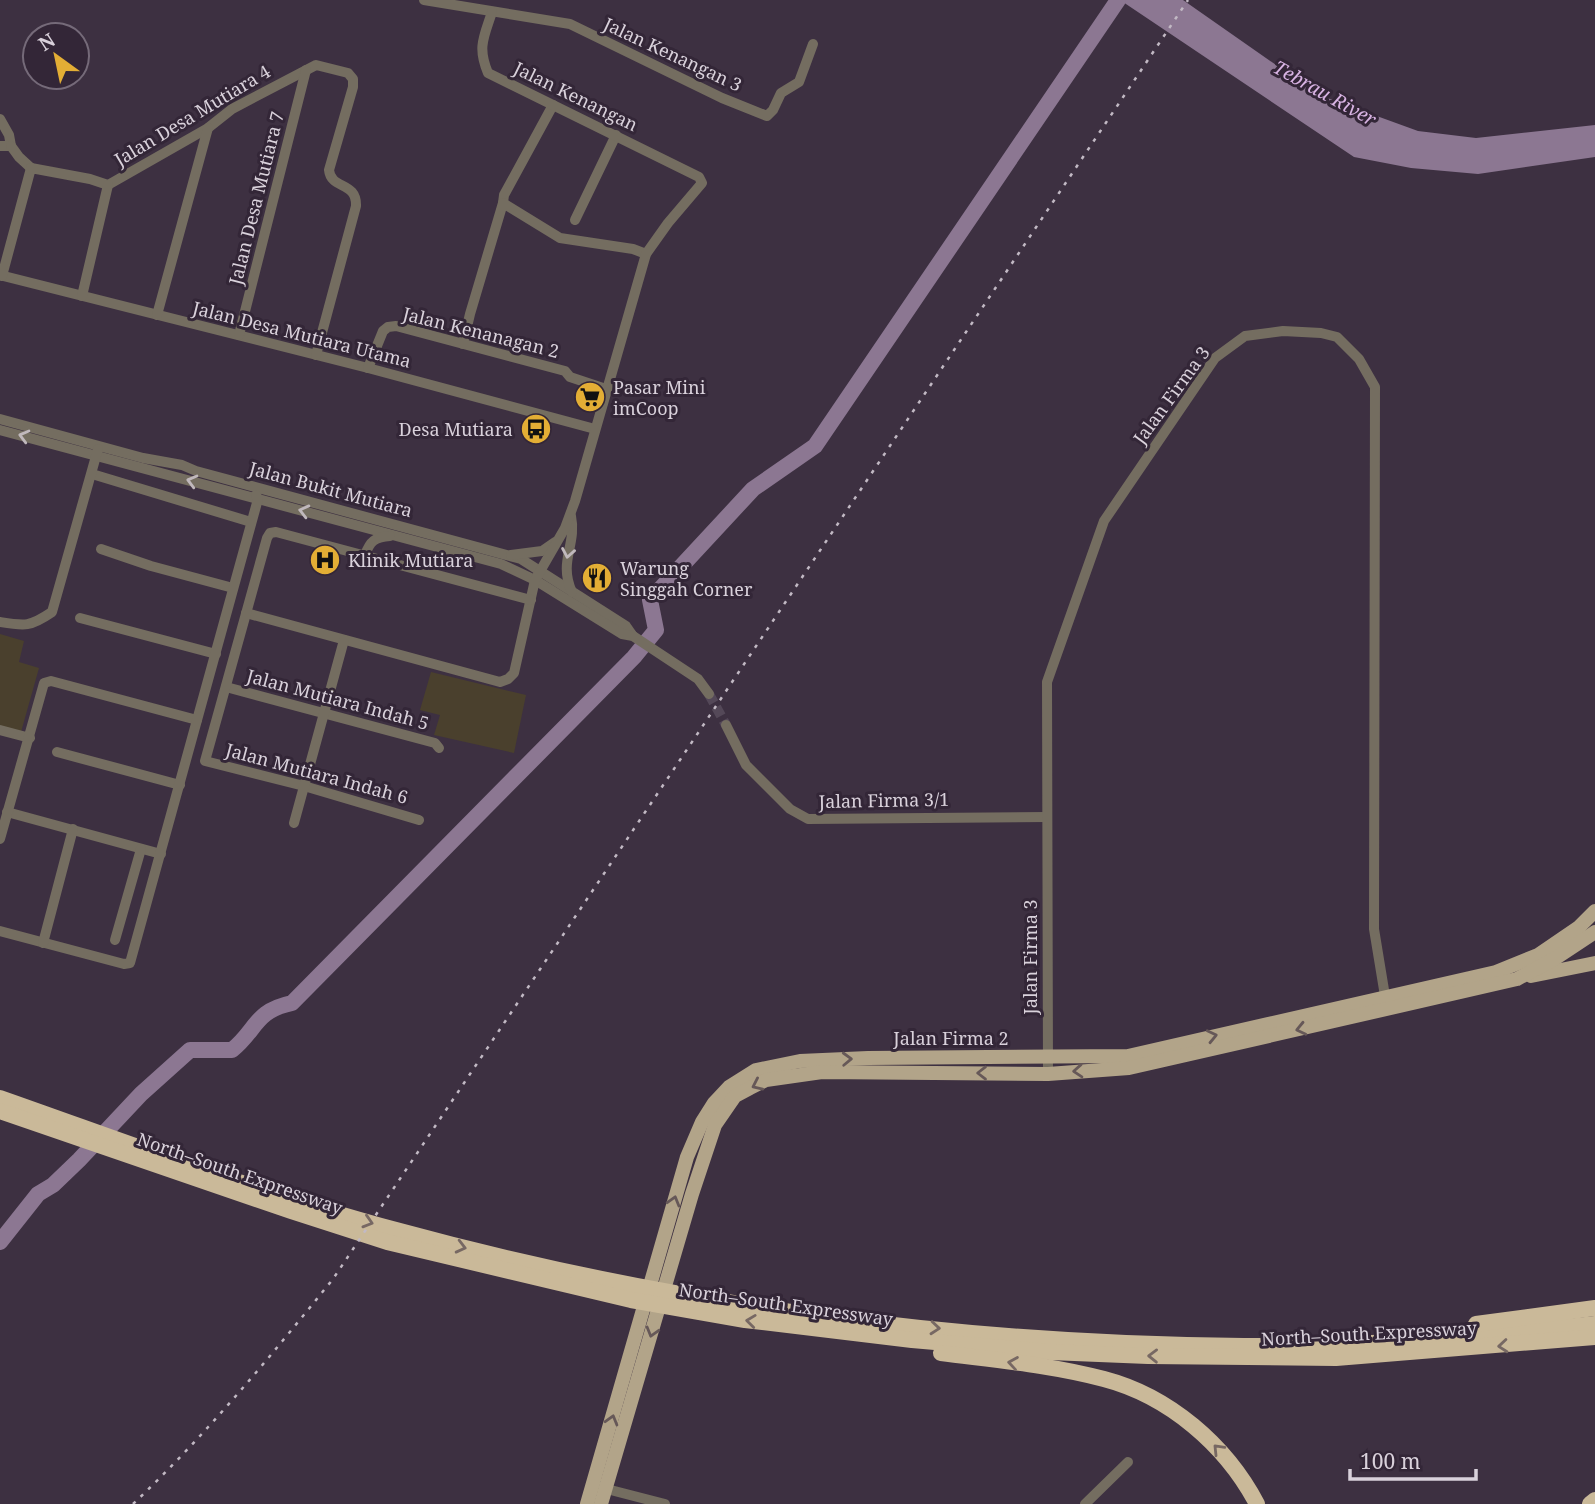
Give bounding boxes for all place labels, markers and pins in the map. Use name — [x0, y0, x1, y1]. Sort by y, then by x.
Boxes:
place label: Pasar Mini imCoop — [613, 375, 706, 420]
supermarket icon: Pasar Mini imCoop — [573, 380, 607, 414]
bus stop icon: Desa Mutiara — [519, 412, 553, 446]
place label: Desa Mutiara — [399, 417, 513, 441]
hospital icon: Klinik Mutiara — [308, 543, 342, 577]
place label: Klinik Mutiara — [348, 548, 473, 572]
place label: Warung Singgah Corner — [620, 556, 753, 601]
restaurant icon: Warung Singgah Corner — [580, 561, 614, 595]

